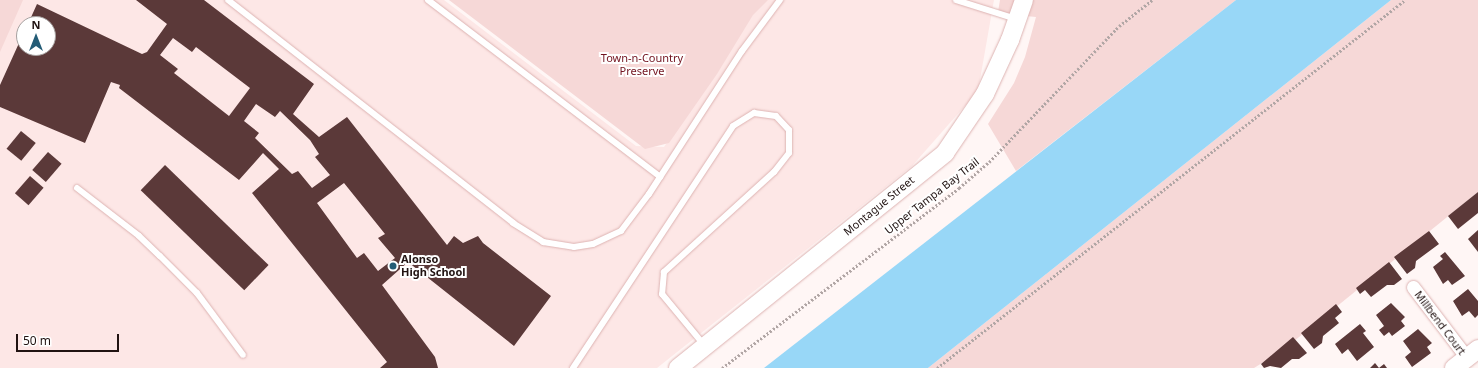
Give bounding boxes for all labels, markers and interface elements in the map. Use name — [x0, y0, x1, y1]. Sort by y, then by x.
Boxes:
north arrow — [16, 16, 56, 56]
text: N — [32, 17, 40, 32]
park label: Town-n-Country Preserve — [601, 52, 683, 78]
street label: Upper Tampa Bay Trail — [882, 155, 982, 237]
street label: Montague Street — [841, 174, 917, 238]
place label: Alonso High School — [401, 253, 466, 279]
marker: Alonso High School — [388, 261, 398, 271]
street label: Millbend Court — [1412, 288, 1468, 358]
scale bar — [18, 326, 121, 352]
text: 50 m — [23, 332, 51, 349]

